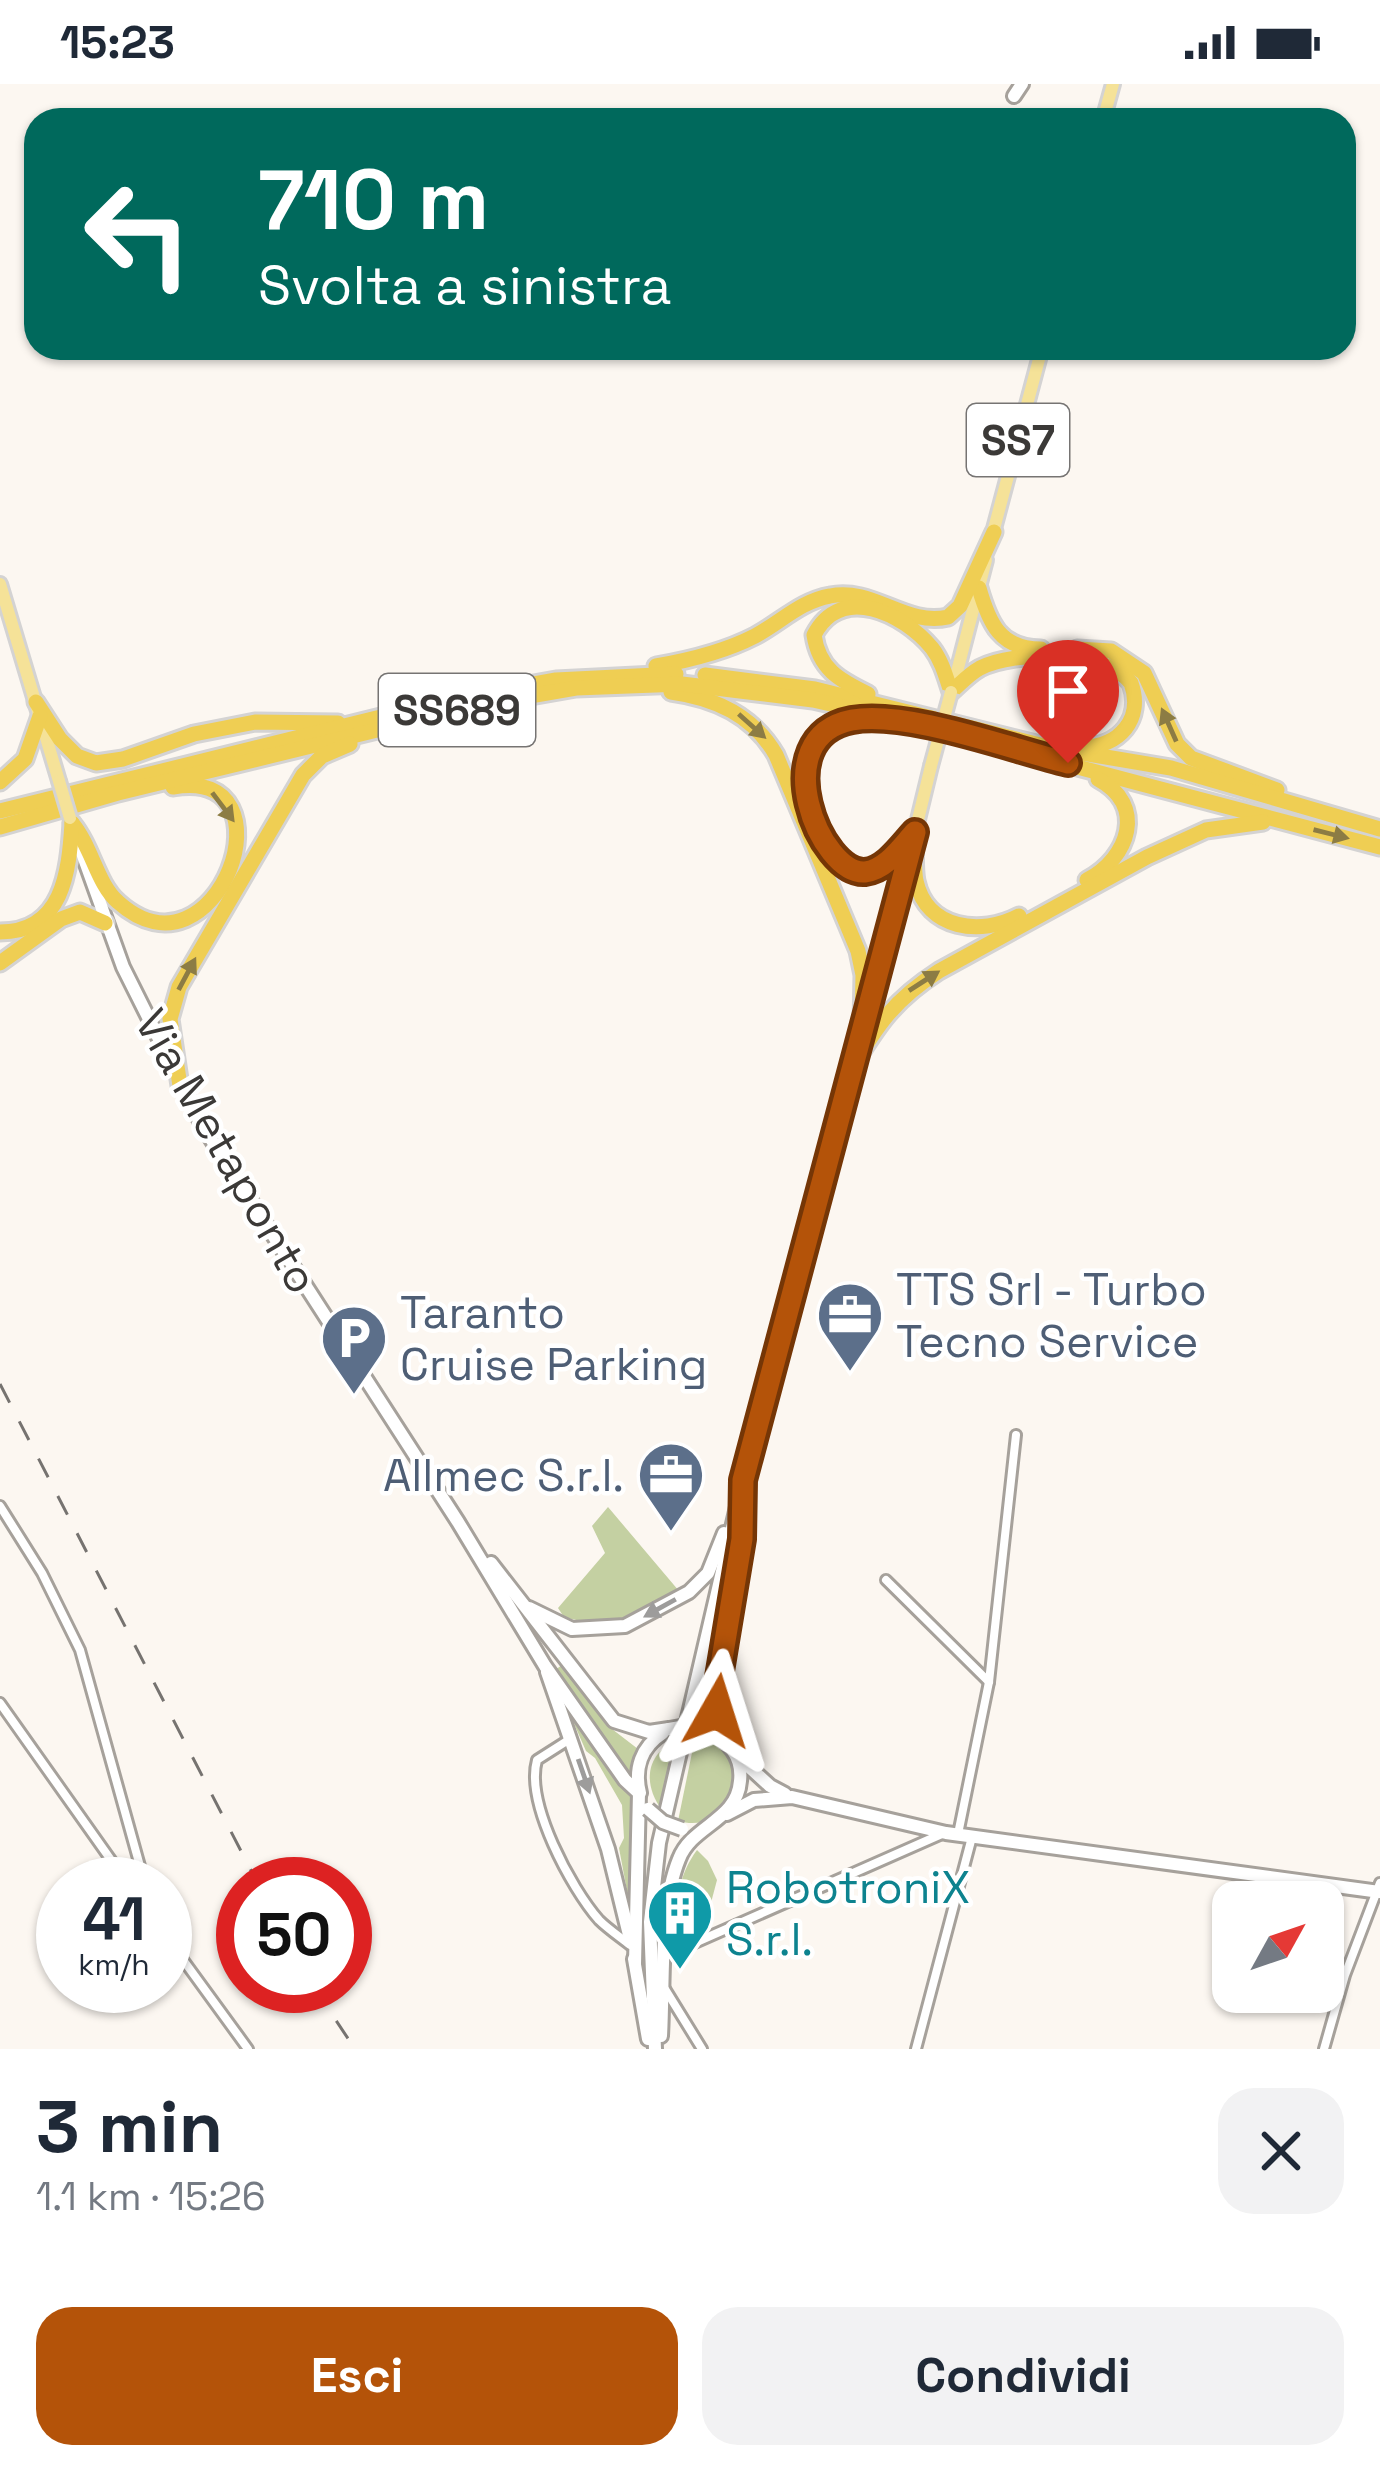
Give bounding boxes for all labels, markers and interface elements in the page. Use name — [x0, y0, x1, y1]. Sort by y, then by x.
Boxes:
text: 15:23 — [60, 14, 175, 71]
text: 710 m — [258, 146, 489, 254]
icon: left — [60, 156, 216, 312]
text: Svolta a sinistra — [258, 251, 671, 320]
road number: SS7 — [967, 404, 1069, 476]
pin — [1017, 640, 1119, 763]
icon: arrive — [1035, 658, 1101, 724]
road number: SS689 — [379, 674, 535, 746]
one-way arrow — [1159, 707, 1179, 742]
one-way arrow — [737, 712, 766, 739]
one-way arrow — [210, 791, 236, 822]
one-way arrow — [1313, 825, 1350, 844]
one-way arrow — [176, 956, 197, 991]
one-way arrow — [907, 970, 940, 992]
street label: Via Metaponto — [122, 999, 331, 1304]
place label: TTS Srl - Turbo Tecno Service — [896, 1261, 1207, 1370]
office icon: TTS Srl - Turbo Tecno Service — [815, 1280, 885, 1374]
place label: Taranto Cruise Parking — [400, 1284, 707, 1393]
parking icon: Taranto Cruise Parking — [319, 1303, 389, 1397]
office icon: Allmec S.r.l. — [636, 1440, 706, 1534]
place label: Allmec S.r.l. — [383, 1447, 624, 1504]
one-way arrow — [643, 1597, 677, 1618]
position arrow — [654, 1648, 780, 1774]
one-way arrow — [576, 1758, 595, 1794]
speed limit sign: 50 — [216, 1857, 372, 2013]
place label: RobotroniX S.r.l. — [726, 1859, 970, 1968]
building icon: RobotroniX S.r.l. — [645, 1878, 715, 1972]
text: 41 — [83, 1881, 146, 1958]
north arrow — [1212, 1881, 1344, 2013]
map controls — [1212, 1881, 1344, 2013]
text: km/h — [78, 1945, 150, 1984]
text: 3 min — [36, 2081, 223, 2173]
button: close — [1218, 2088, 1344, 2214]
text: 1.1 km · 15:26 — [36, 2172, 266, 2221]
button: Esci — [36, 2307, 678, 2445]
button: Condividi — [702, 2307, 1344, 2445]

